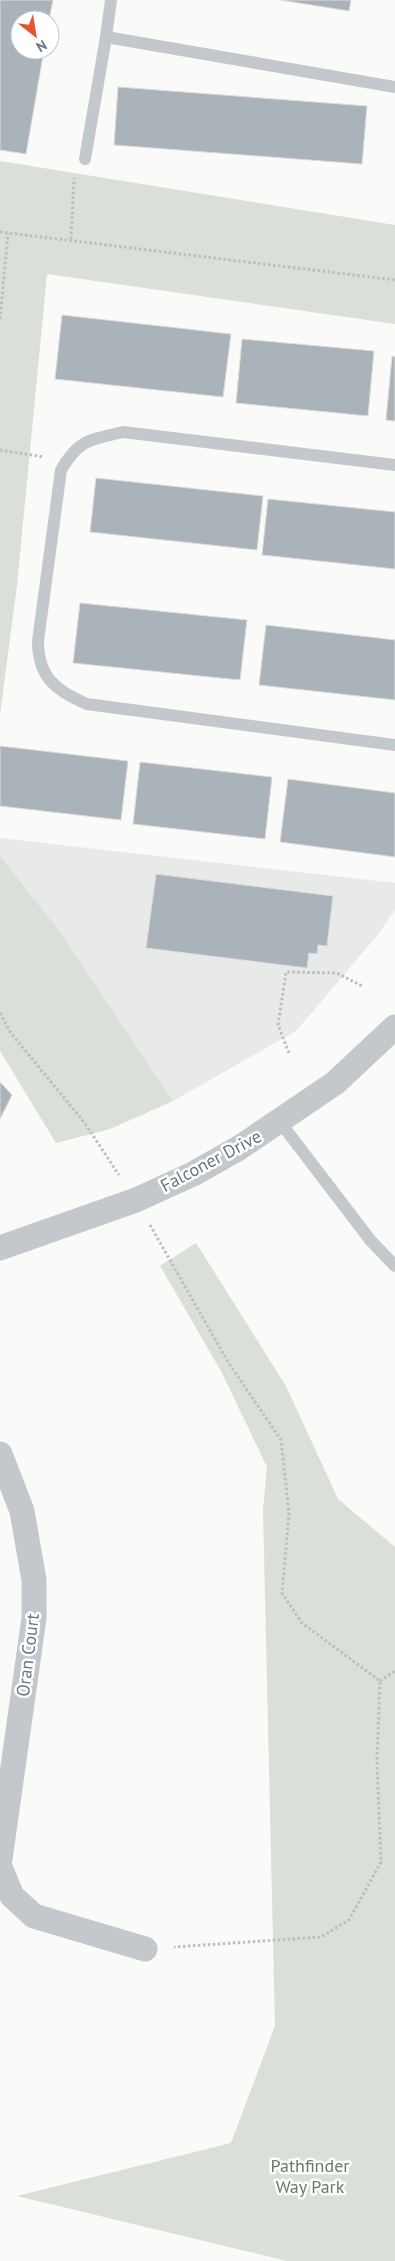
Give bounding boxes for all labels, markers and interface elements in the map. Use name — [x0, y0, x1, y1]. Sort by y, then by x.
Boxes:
north arrow — [10, 10, 60, 60]
text: N — [33, 36, 50, 56]
street label: Falconer Drive — [156, 1124, 265, 1197]
street label: Oran Court — [11, 1612, 44, 1698]
park label: Pathfinder Way Park — [271, 2154, 349, 2198]

